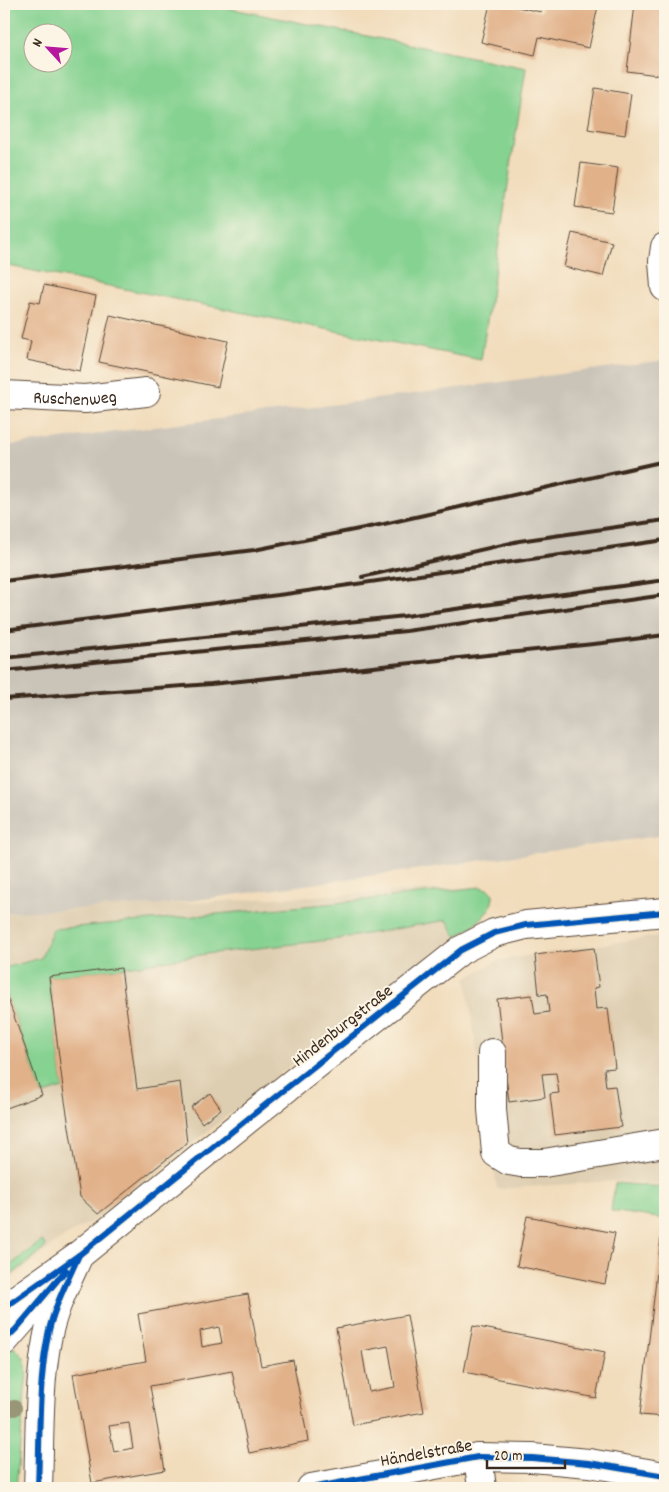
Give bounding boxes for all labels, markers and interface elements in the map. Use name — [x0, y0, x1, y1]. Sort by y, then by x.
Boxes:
north arrow — [22, 22, 72, 72]
text: N — [28, 36, 49, 51]
street label: Ruschenweg — [33, 385, 118, 414]
street label: Hindenburgstraße — [288, 980, 399, 1074]
street label: Händelstraße — [378, 1434, 474, 1475]
scale bar — [487, 1437, 564, 1469]
text: 20 m — [494, 1446, 522, 1468]

